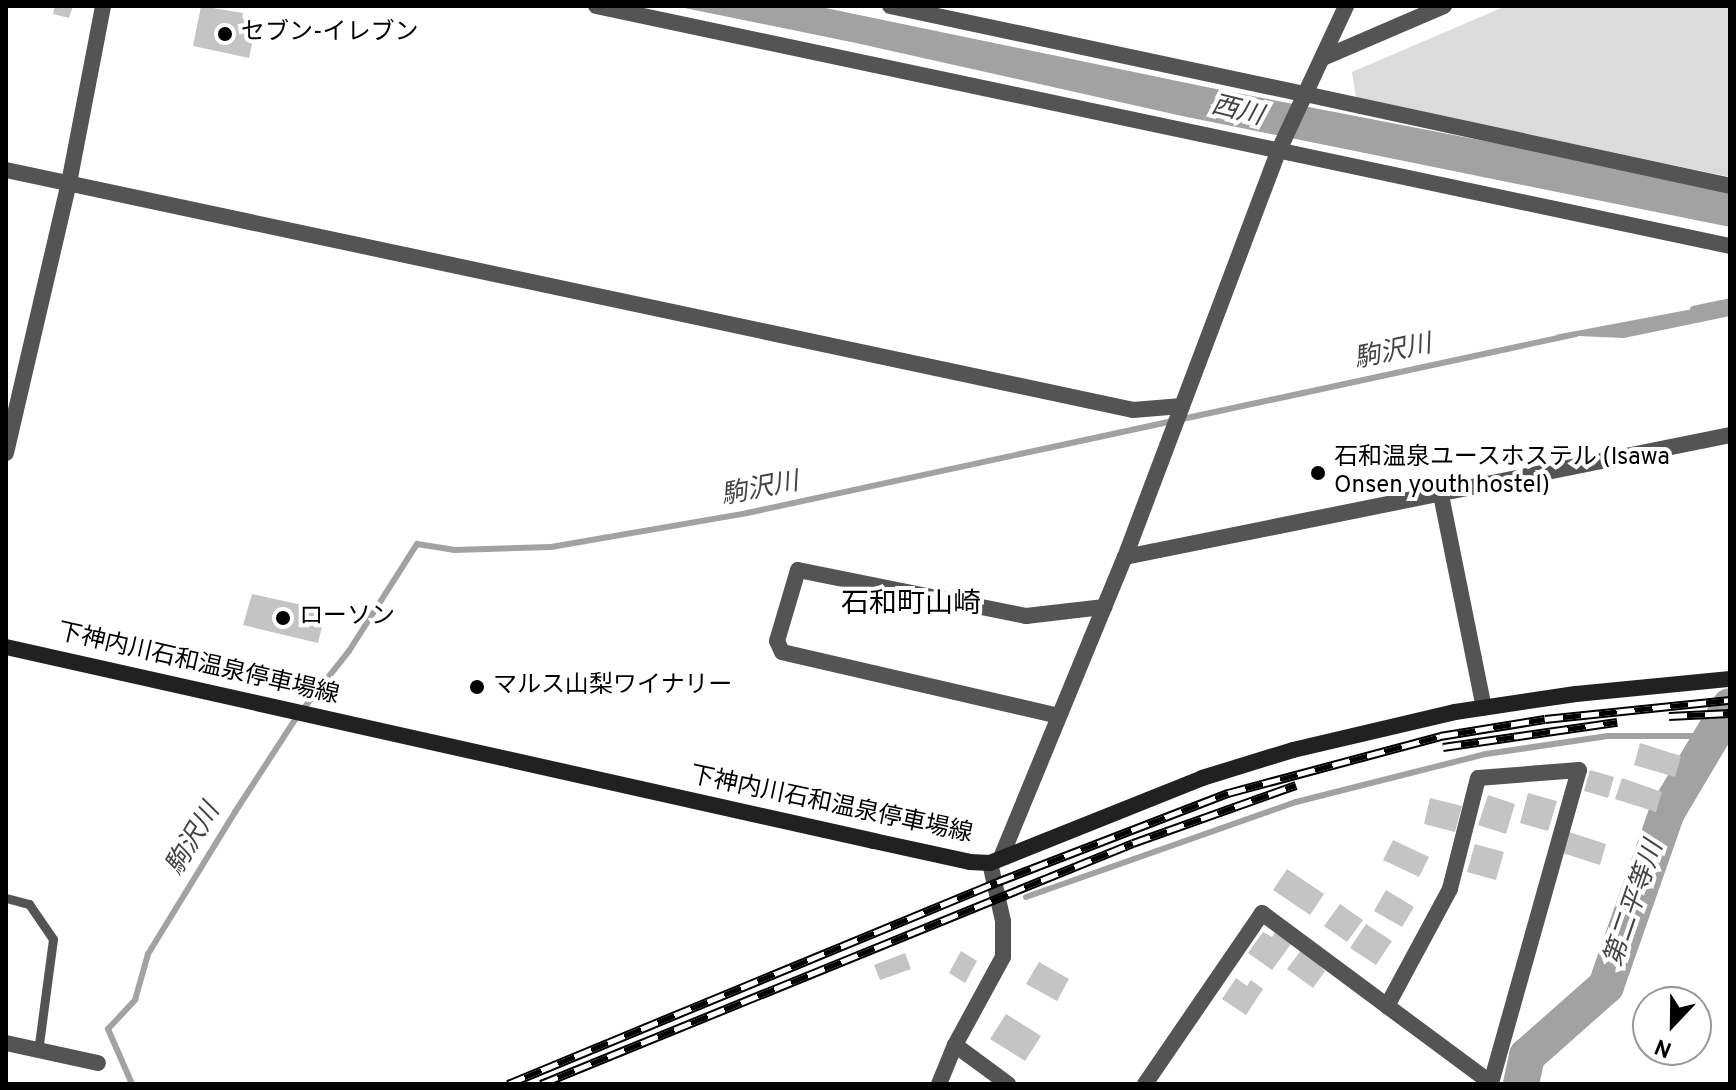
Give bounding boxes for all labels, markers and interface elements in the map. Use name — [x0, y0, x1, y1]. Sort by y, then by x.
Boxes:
place label: セブン-イレブン — [241, 20, 419, 48]
marker: セブン-イレブン — [216, 25, 234, 43]
water label: 西川 — [1208, 91, 1266, 133]
water label: 駒沢川 — [1352, 330, 1434, 376]
place label: 石和温泉ユースホステル (Isawa Onsen youth hostel) — [1334, 445, 1671, 501]
marker: 石和温泉ユースホステル (Isawa Onsen youth hostel) — [1309, 464, 1327, 482]
water label: 駒沢川 — [719, 467, 801, 513]
district label: 石和町山崎 — [841, 588, 981, 622]
place label: ローソン — [299, 604, 395, 632]
marker: ローソン — [274, 609, 292, 627]
street label: 下神内川石和温泉停車場線 — [54, 619, 342, 711]
place label: マルス山梨ワイナリー — [493, 673, 733, 701]
marker: マルス山梨ワイナリー — [468, 678, 486, 696]
street label: 下神内川石和温泉停車場線 — [687, 762, 975, 850]
water label: 駒沢川 — [161, 799, 227, 881]
water label: 第二平等川 — [1599, 837, 1671, 971]
north arrow — [1632, 986, 1712, 1066]
text: N — [1651, 1031, 1676, 1062]

